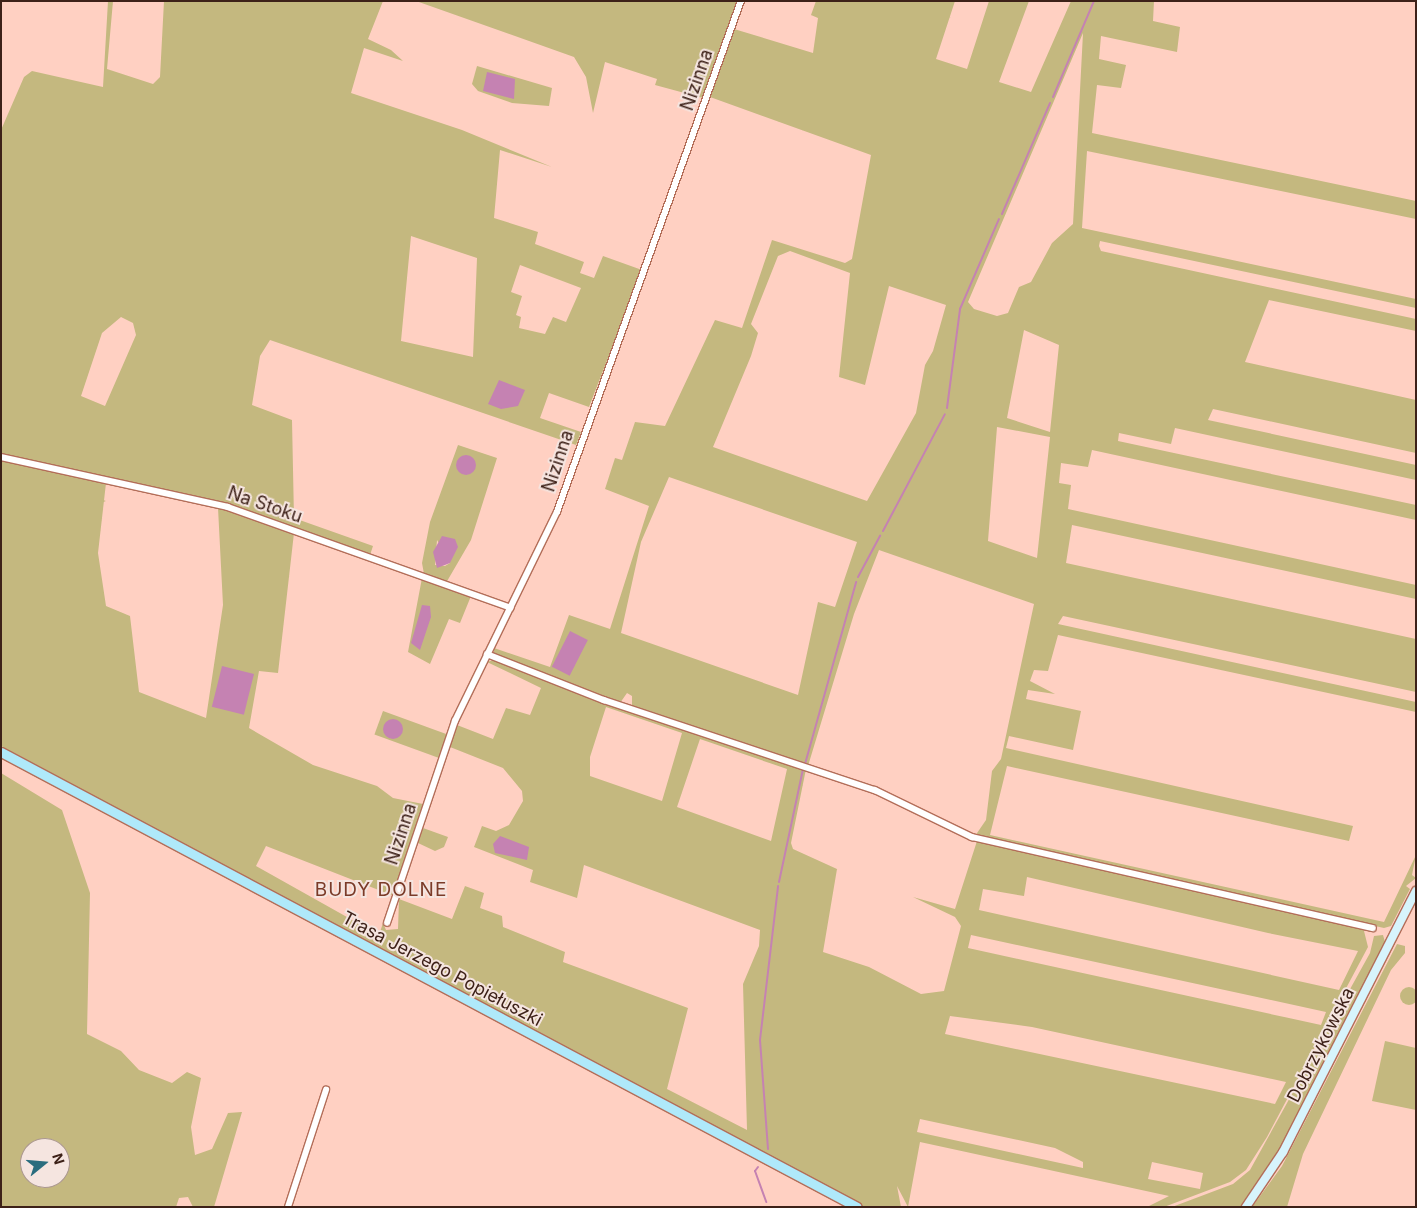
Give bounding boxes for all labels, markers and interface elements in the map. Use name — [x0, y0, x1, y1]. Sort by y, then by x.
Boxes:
street label: Nizinna — [676, 46, 718, 114]
street label: Nizinna — [538, 427, 578, 495]
street label: Na Stoku — [225, 482, 305, 528]
street label: Nizinna — [381, 800, 421, 868]
district label: BUDY DOLNE — [313, 879, 449, 901]
street label: Trasa Jerzego Popiełuszki — [338, 907, 546, 1031]
street label: Dobrzykowska — [1283, 984, 1359, 1106]
north arrow — [20, 1138, 70, 1188]
text: N — [49, 1151, 69, 1166]

